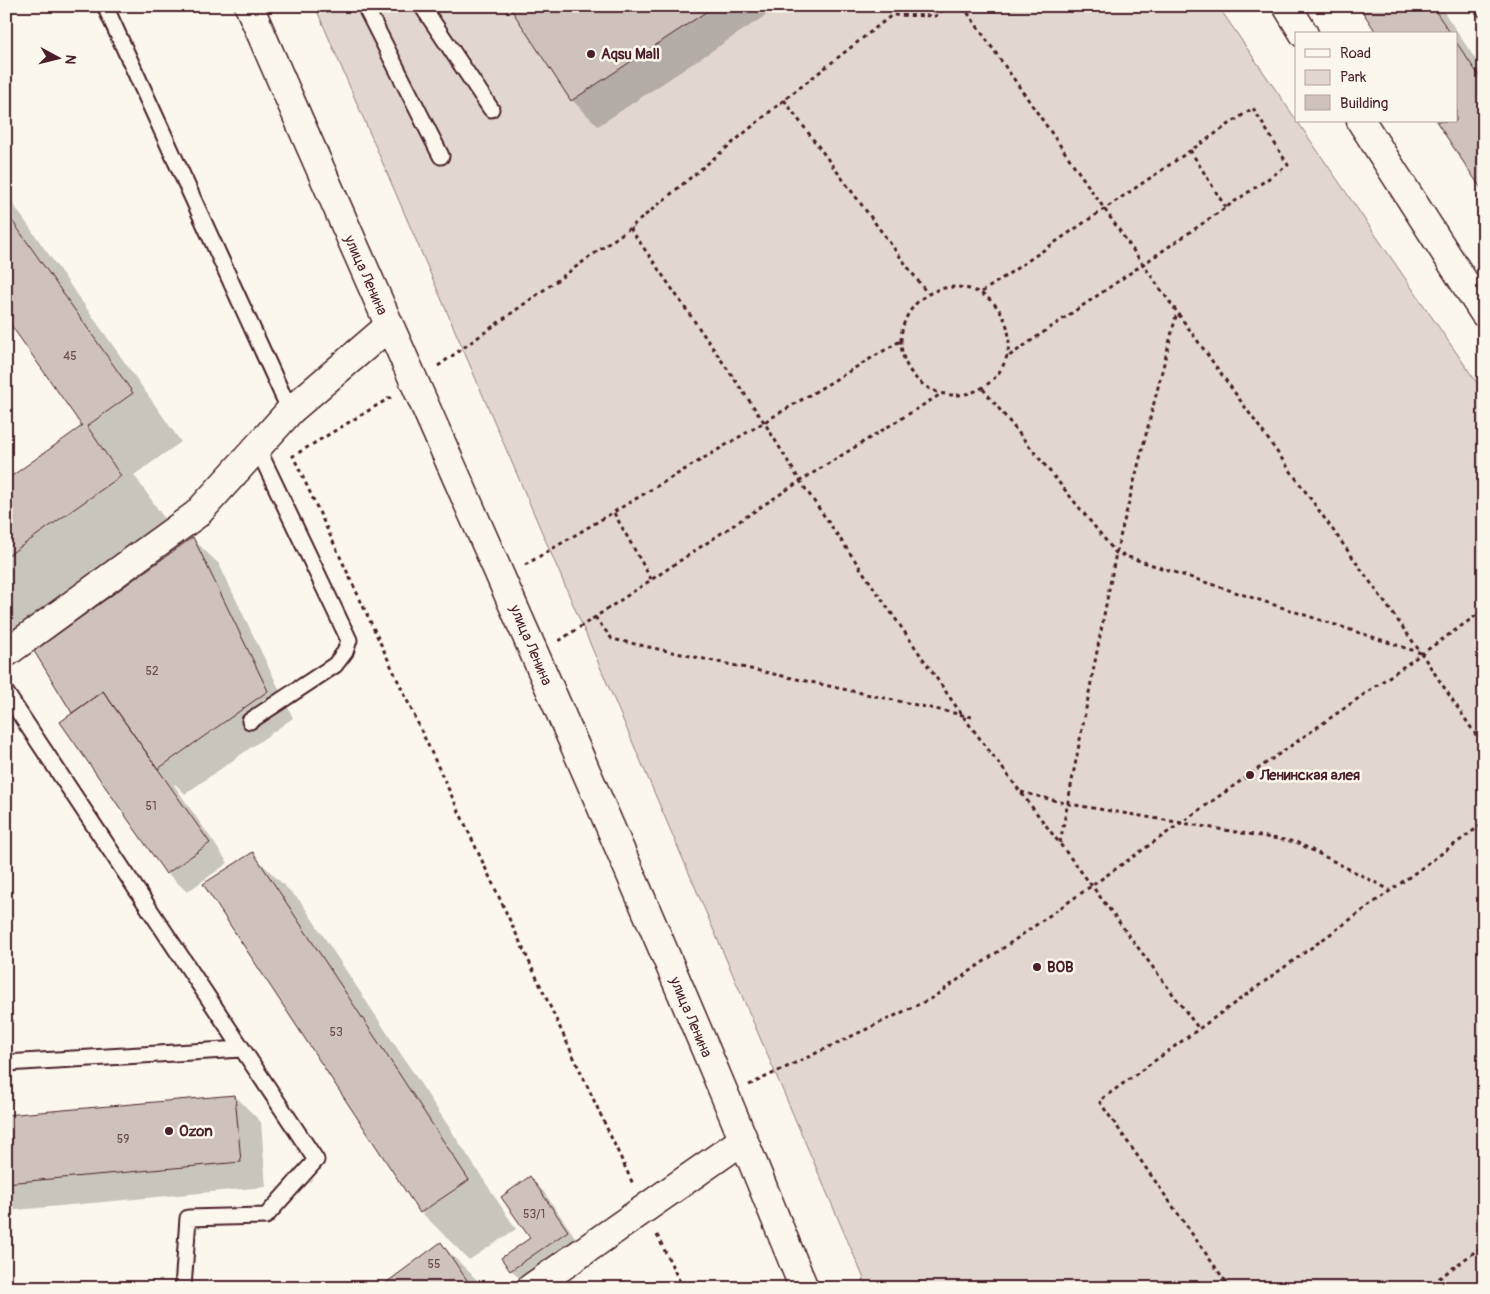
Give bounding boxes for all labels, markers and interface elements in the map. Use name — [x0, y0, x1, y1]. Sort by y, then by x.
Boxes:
north arrow — [32, 32, 82, 82]
legend — [1295, 32, 1458, 122]
text: Road — [1340, 44, 1371, 63]
place label: Аqsu Mall — [601, 45, 660, 64]
marker: Аqsu Mall — [585, 48, 597, 60]
text: N — [61, 54, 79, 65]
text: Park — [1340, 68, 1367, 87]
text: Building — [1340, 94, 1388, 113]
street label: улица Ленина — [339, 231, 392, 318]
house number: 45 — [63, 349, 77, 364]
street label: улица Ленина — [505, 601, 556, 688]
house number: 52 — [145, 664, 159, 679]
place label: Ленинская алея — [1259, 766, 1360, 785]
marker: Ленинская алея — [1244, 769, 1256, 781]
house number: 51 — [145, 799, 157, 814]
place label: ВОВ — [1047, 958, 1074, 977]
marker: ВОВ — [1031, 961, 1043, 973]
street label: улица Ленина — [665, 973, 716, 1060]
house number: 53 — [329, 1025, 343, 1040]
place label: Ozon — [179, 1122, 213, 1141]
marker: Ozon — [163, 1125, 175, 1137]
house number: 59 — [117, 1132, 129, 1147]
house number: 53/1 — [523, 1207, 545, 1222]
house number: 55 — [427, 1257, 441, 1272]

